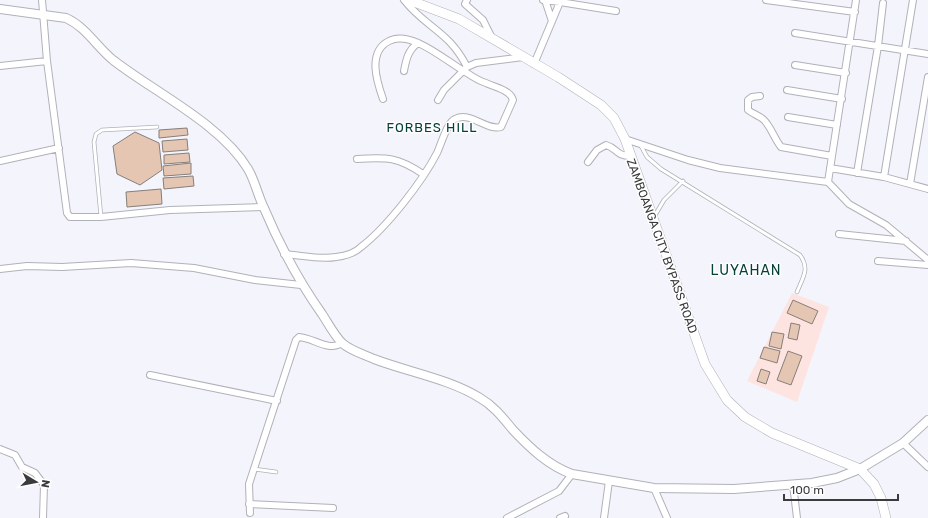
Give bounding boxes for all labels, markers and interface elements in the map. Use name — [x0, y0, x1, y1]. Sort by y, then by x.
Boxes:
district label: FORBES HILL — [386, 120, 478, 135]
street label: ZAMBOANGA CITY BYPASS ROAD — [624, 157, 700, 335]
district label: LUYAHAN — [711, 262, 782, 279]
north arrow — [16, 462, 56, 502]
scale bar — [784, 476, 898, 502]
text: N — [38, 479, 52, 489]
text: 100 m — [790, 483, 824, 497]

